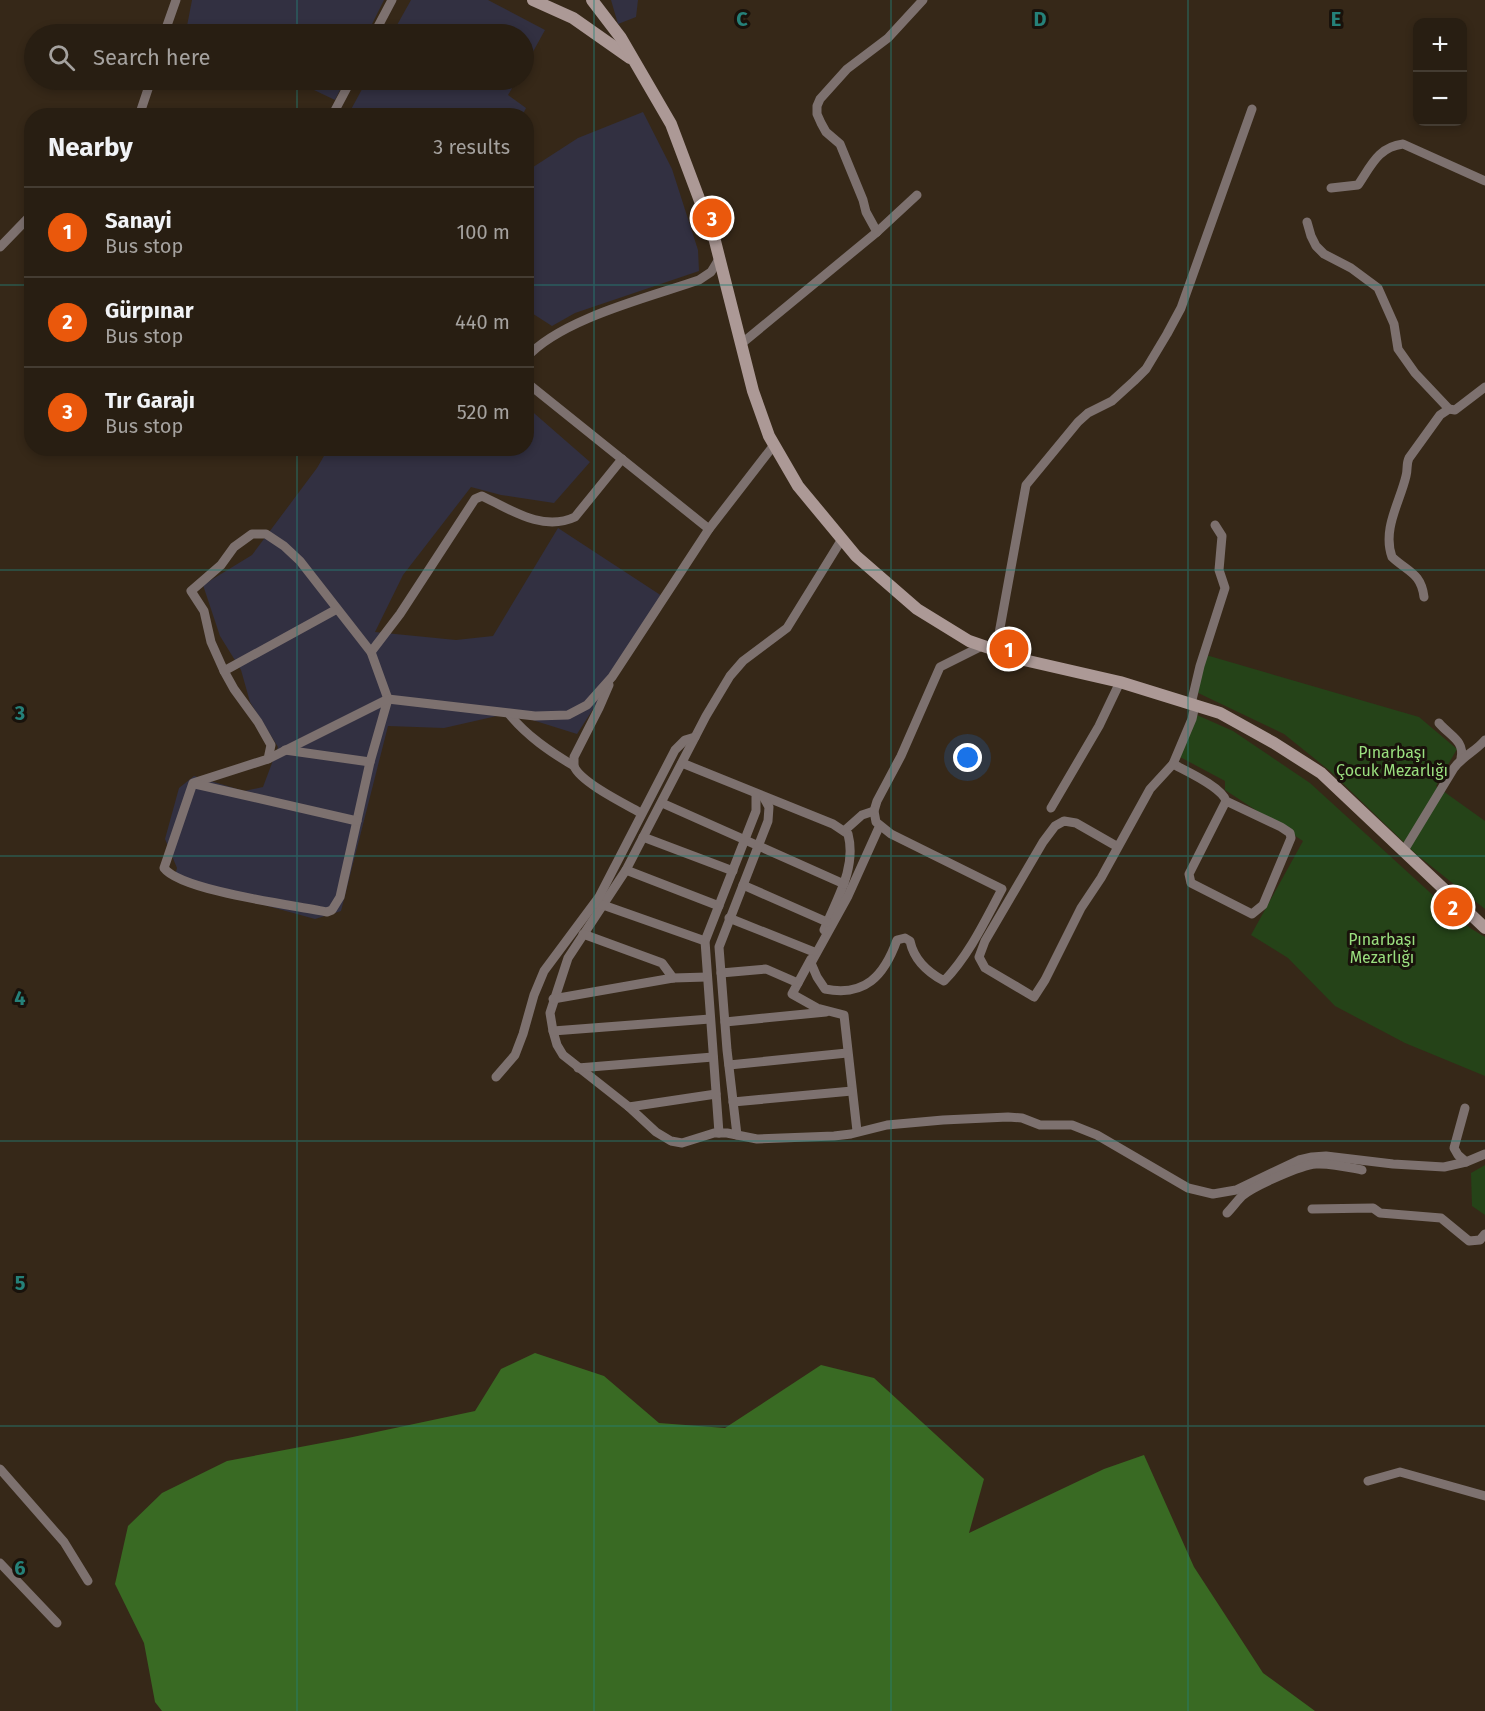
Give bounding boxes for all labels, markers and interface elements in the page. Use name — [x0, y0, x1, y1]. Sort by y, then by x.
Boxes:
text: C — [736, 7, 748, 31]
text: D — [1033, 7, 1047, 31]
text: E — [1331, 7, 1341, 31]
map controls — [1413, 18, 1467, 126]
button: + — [1413, 18, 1467, 72]
search box — [24, 24, 534, 90]
icon: search — [45, 41, 78, 74]
text: Search here — [93, 44, 211, 71]
button: − — [1413, 72, 1467, 126]
text: Nearby — [48, 132, 133, 163]
text: 3 results — [433, 135, 510, 159]
pin: 3 — [692, 196, 732, 240]
text: Sanayi — [105, 207, 172, 234]
text: 1 — [63, 220, 72, 244]
text: 100 m — [457, 220, 510, 244]
text: Bus stop — [105, 234, 183, 258]
text: Gürpınar — [105, 297, 194, 324]
text: 2 — [62, 310, 73, 334]
text: 440 m — [455, 310, 510, 334]
text: Bus stop — [105, 324, 183, 348]
text: Tır Garajı — [105, 387, 195, 414]
text: 3 — [62, 400, 73, 424]
text: 520 m — [457, 400, 510, 424]
text: Bus stop — [105, 414, 183, 438]
pin: 1 — [990, 626, 1028, 672]
text: 3 — [14, 701, 25, 725]
your location — [953, 743, 982, 772]
park label: Pınarbaşı Çocuk Mezarlığı — [1336, 743, 1448, 781]
pin: 2 — [1434, 884, 1472, 930]
park label: Pınarbaşı Mezarlığı — [1348, 930, 1416, 967]
text: 4 — [14, 986, 26, 1010]
text: 5 — [15, 1271, 26, 1295]
text: 6 — [14, 1556, 26, 1580]

